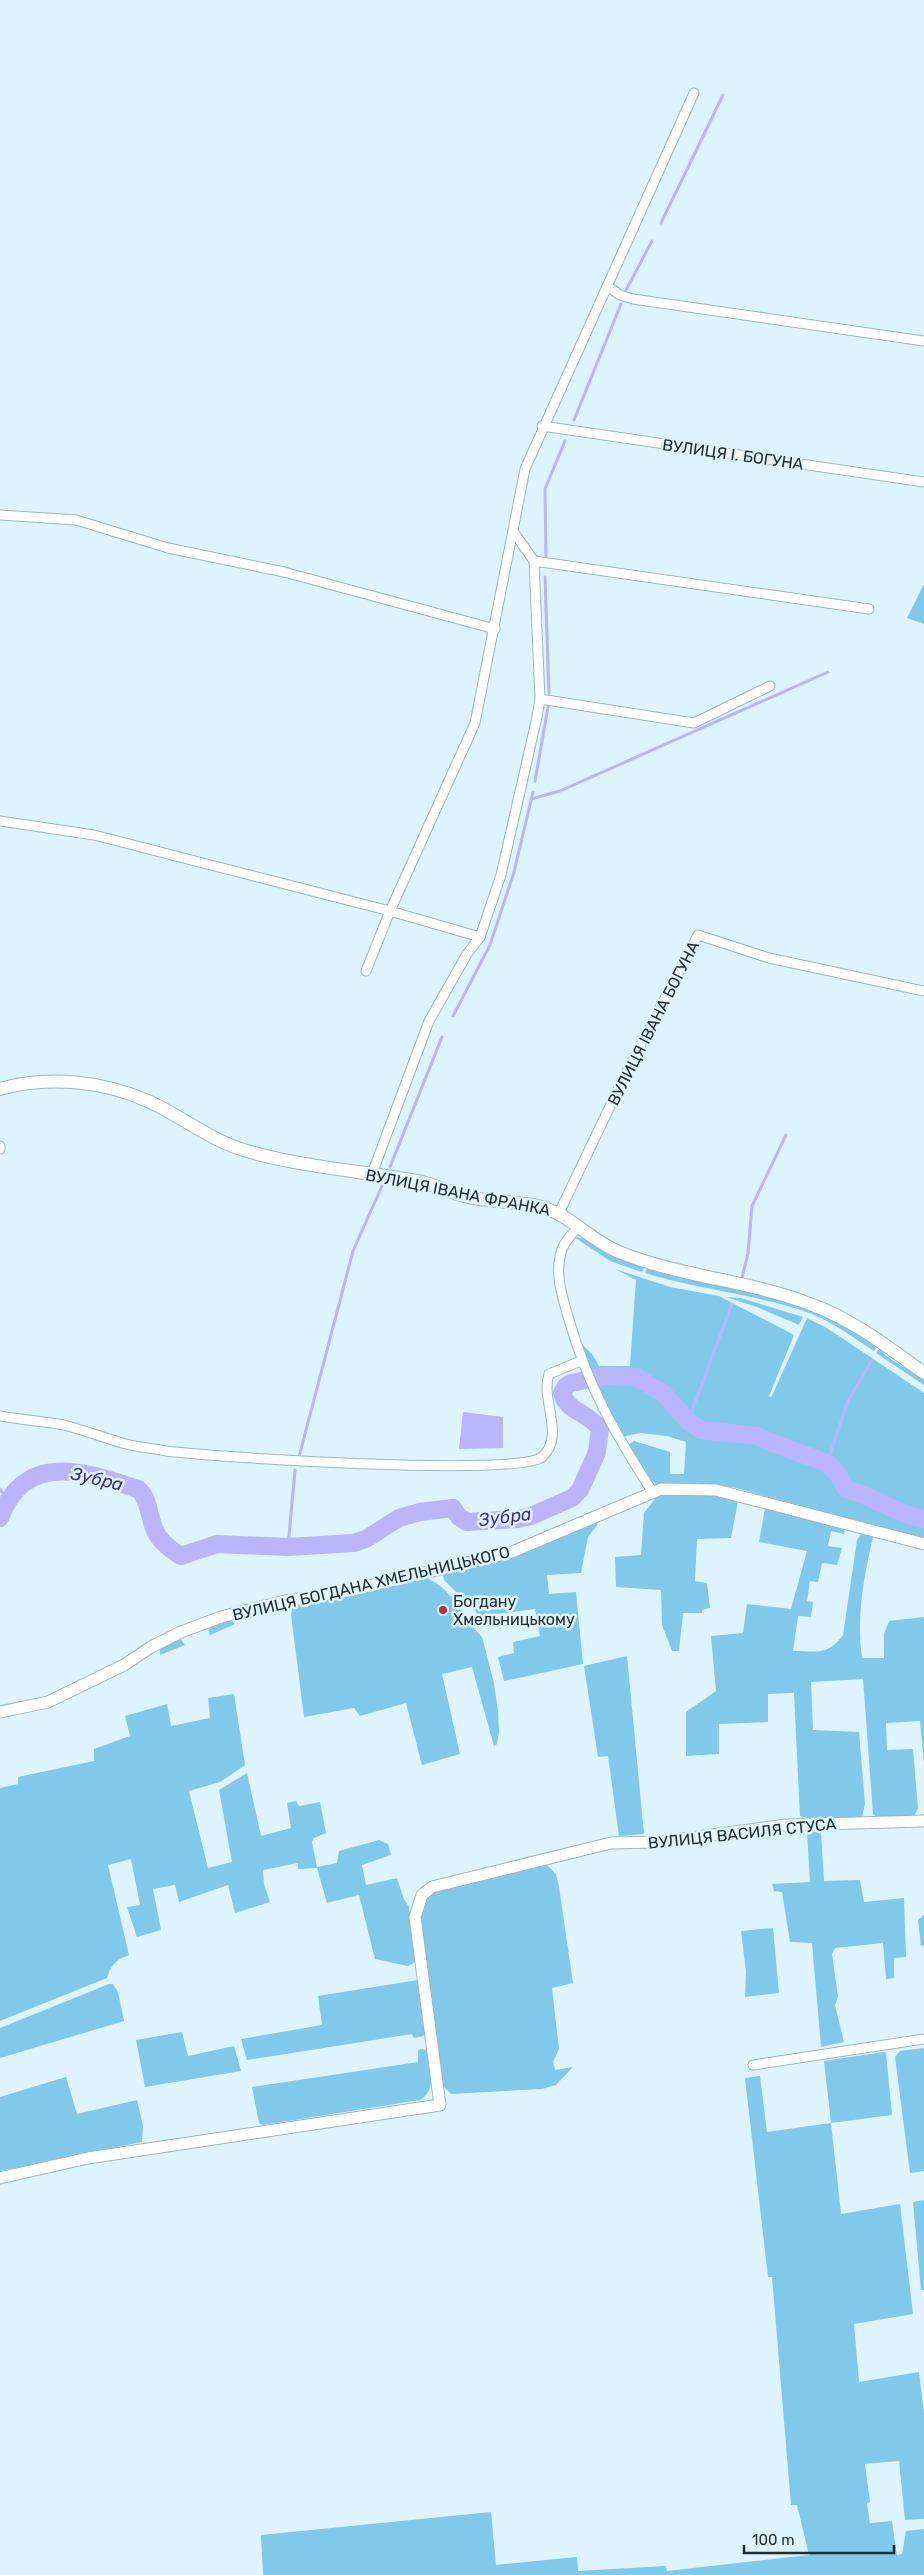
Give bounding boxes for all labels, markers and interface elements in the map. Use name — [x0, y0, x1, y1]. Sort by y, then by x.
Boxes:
street label: ВУЛИЦЯ І. БОГУНА — [661, 435, 805, 474]
street label: ВУЛИЦЯ ІВАНА БОГУНА — [604, 938, 703, 1109]
street label: ВУЛИЦЯ ІВАНА ФРАНКА — [364, 1165, 552, 1220]
water label: Зубра — [68, 1462, 126, 1496]
water label: Зубра — [476, 1503, 533, 1531]
street label: ВУЛИЦЯ БОГДАНА ХМЕЛЬНИЦЬКОГО — [231, 1542, 512, 1625]
place label: Богдану Хмельницькому — [453, 1592, 575, 1629]
marker: Богдану Хмельницькому — [437, 1604, 449, 1616]
street label: ВУЛИЦЯ ВАСИЛЯ СТУСА — [647, 1814, 837, 1853]
scale bar — [744, 2522, 894, 2554]
text: 100 m — [752, 2531, 794, 2549]

